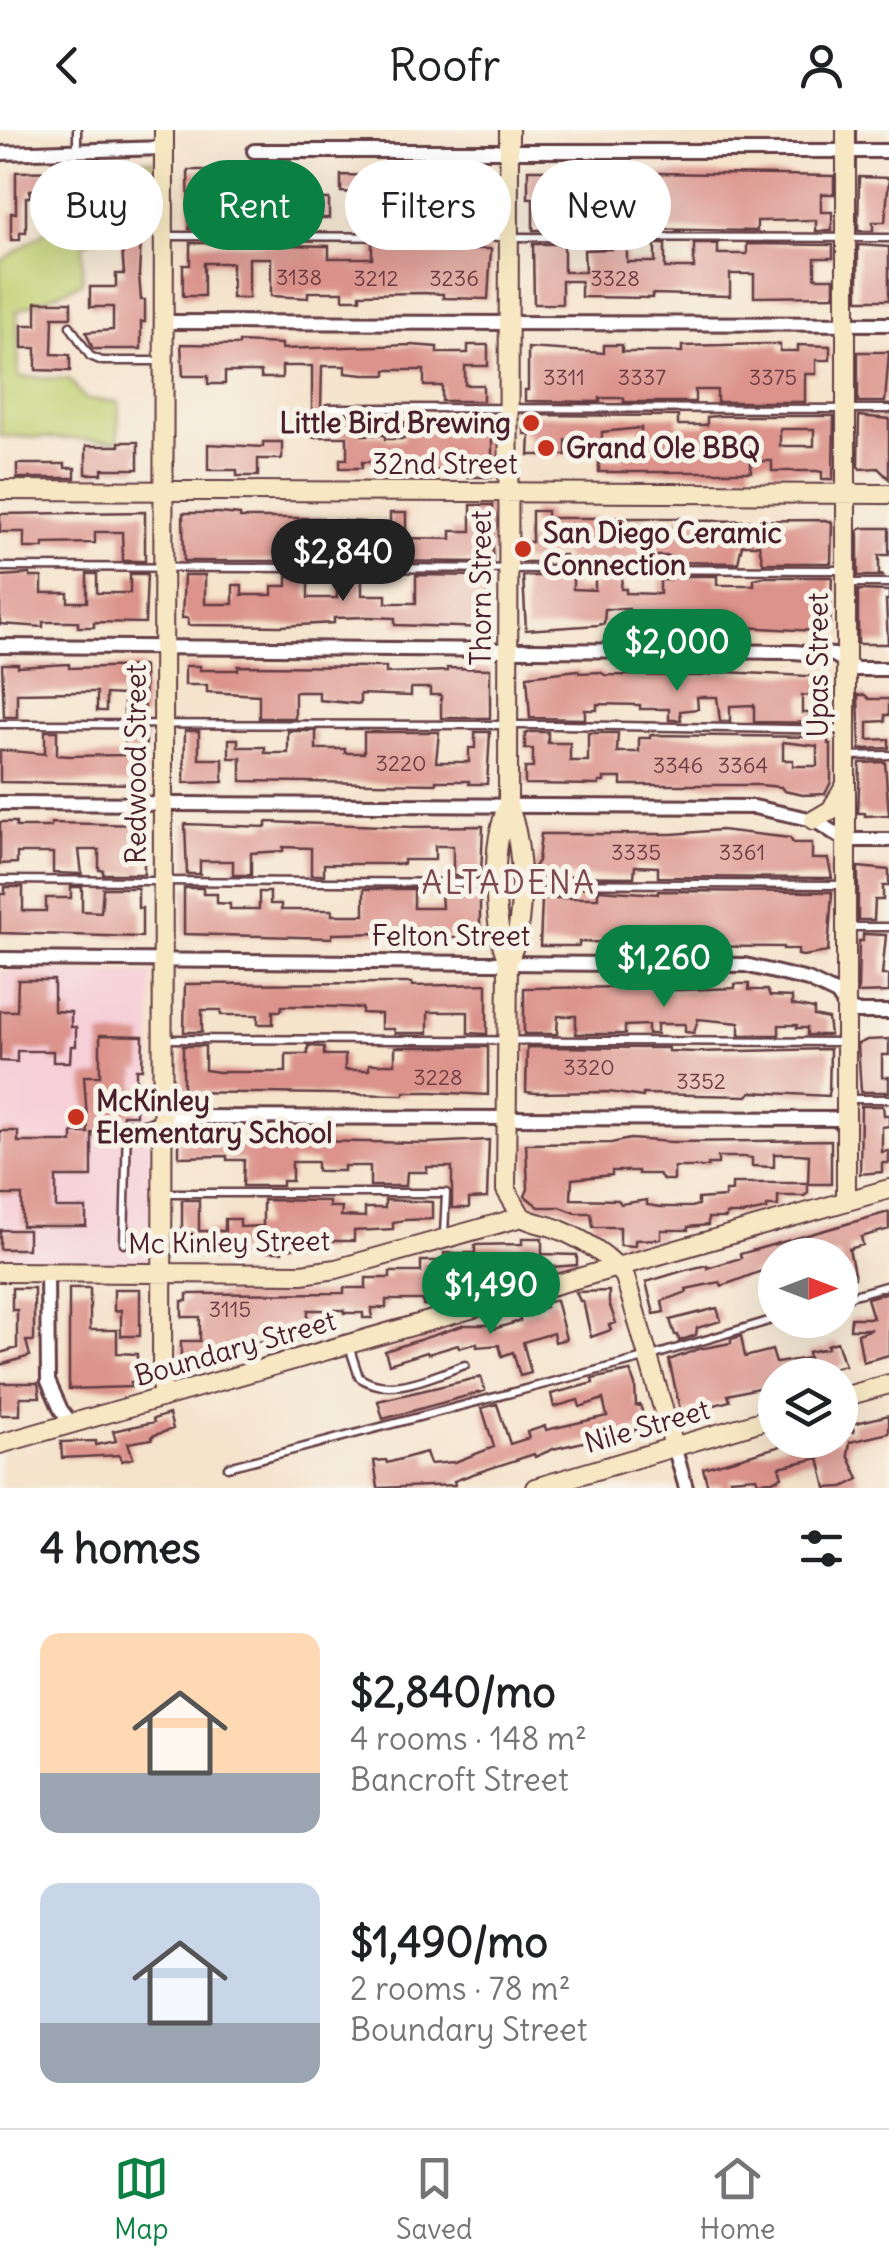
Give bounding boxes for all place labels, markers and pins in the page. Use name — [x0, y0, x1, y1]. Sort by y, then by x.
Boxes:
place label: Little Bird Brewing — [280, 405, 511, 441]
marker: Little Bird Brewing — [520, 412, 542, 434]
place label: Grand Ole BBQ — [566, 430, 760, 466]
marker: Grand Ole BBQ — [535, 437, 557, 459]
place label: San Diego Ceramic Connection — [543, 515, 782, 583]
pin: $2,840 — [262, 519, 424, 604]
marker: San Diego Ceramic Connection — [512, 538, 534, 560]
pin: $2,000 — [596, 609, 758, 694]
pin: $1,260 — [583, 925, 745, 1010]
place label: McKinley Elementary School — [96, 1083, 333, 1151]
marker: McKinley Elementary School — [65, 1106, 87, 1128]
pin: $1,490 — [410, 1252, 572, 1337]

